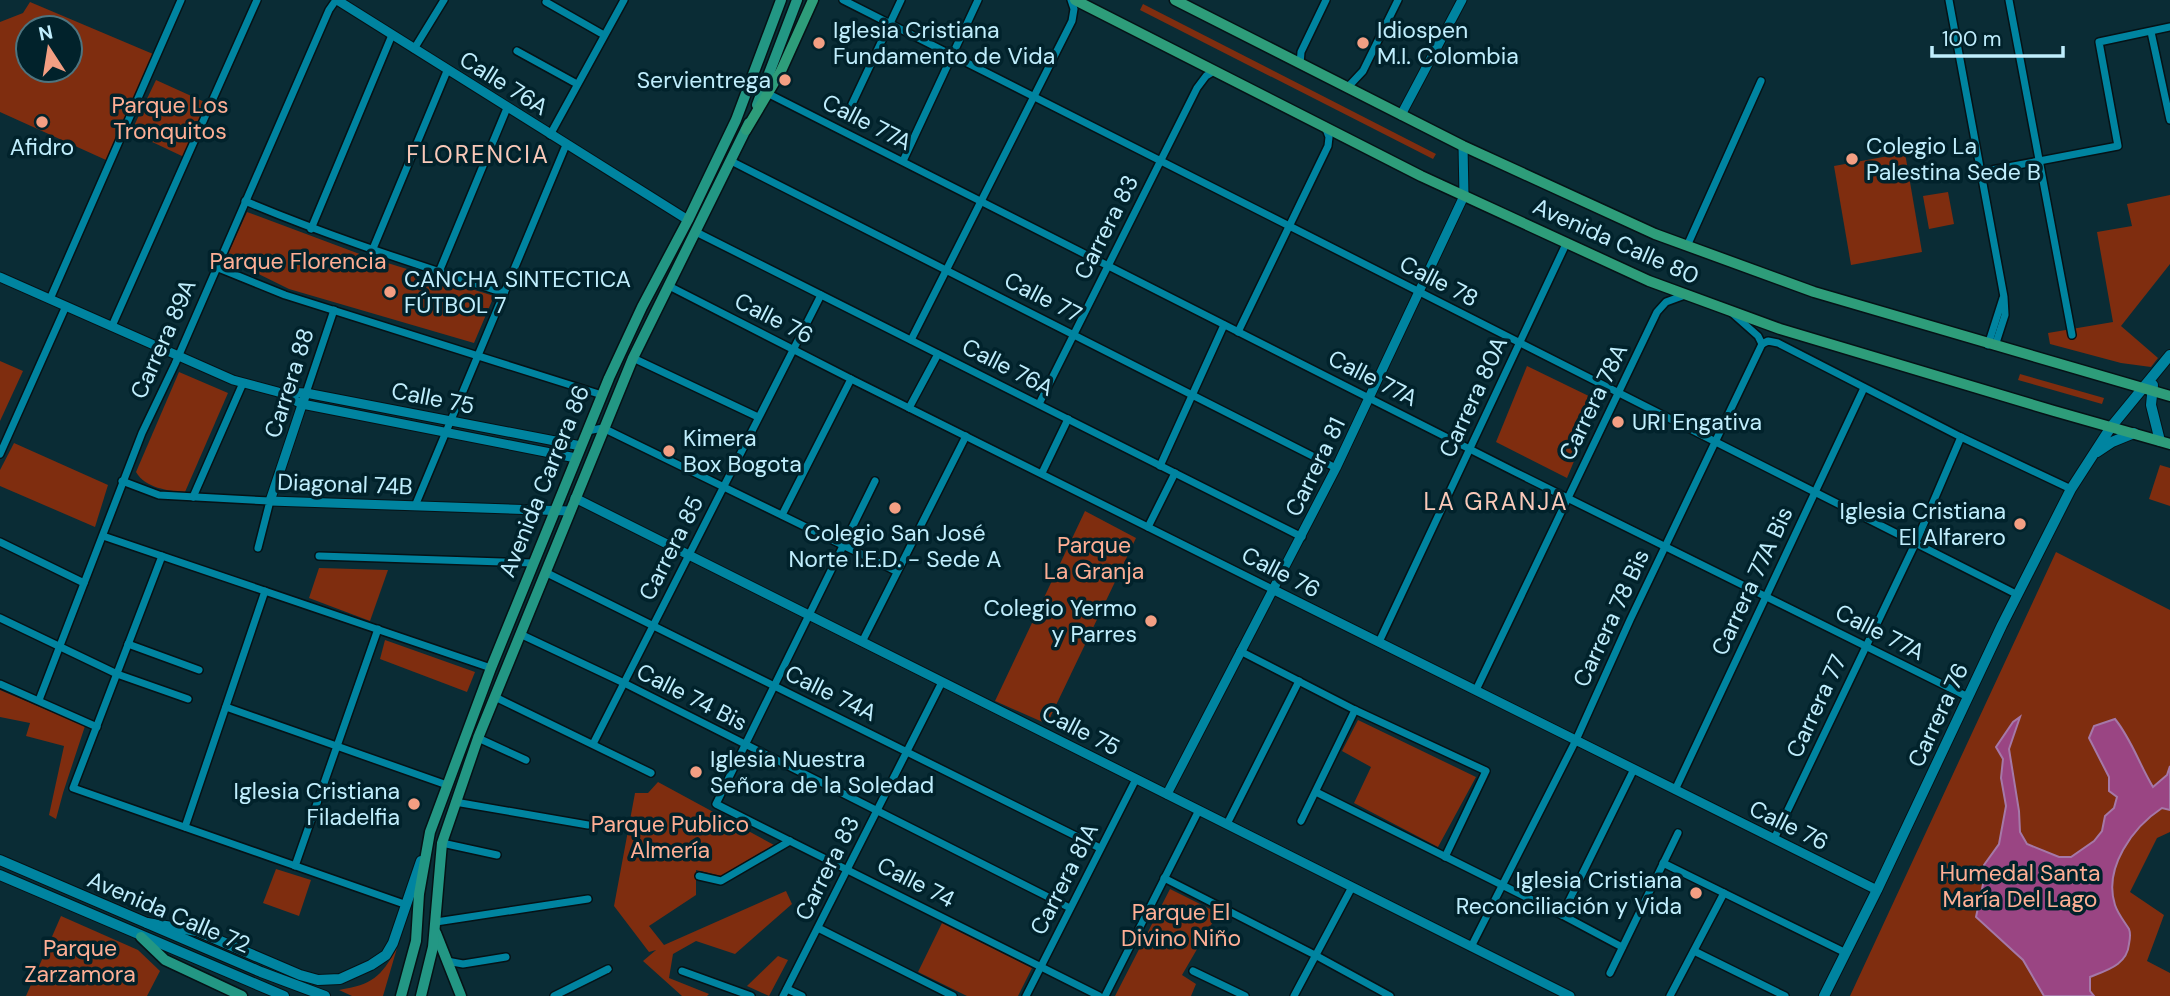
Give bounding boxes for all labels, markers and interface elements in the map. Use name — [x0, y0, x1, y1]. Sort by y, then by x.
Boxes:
north arrow — [14, 14, 84, 84]
scale bar — [1932, 14, 2063, 58]
place label: Iglesia Cristiana Fundamento de Vida — [833, 15, 1055, 71]
place label: Idiospen M.I. Colombia — [1377, 15, 1519, 71]
text: N — [36, 19, 55, 47]
text: 100 m — [1942, 25, 2002, 53]
marker: Iglesia Cristiana Fundamento de Vida — [811, 35, 827, 51]
marker: Idiospen M.I. Colombia — [1355, 35, 1371, 51]
street label: Calle 76A — [454, 44, 554, 122]
place label: Servientrega — [637, 65, 771, 95]
marker: Servientrega — [777, 72, 793, 88]
street label: Calle 77A — [817, 87, 917, 157]
park label: Parque Los Tronquitos — [111, 90, 229, 146]
marker: Afidro — [34, 114, 50, 130]
place label: Colegio La Palestina Sede B — [1866, 131, 2041, 187]
place label: Afidro — [10, 132, 74, 162]
district label: FLORENCIA — [406, 139, 550, 170]
marker: Colegio La Palestina Sede B — [1844, 151, 1860, 167]
street label: Carrera 83 — [1067, 170, 1145, 284]
street label: Avenida Calle 80 — [1528, 191, 1704, 291]
park label: Parque Florencia — [210, 246, 386, 276]
street label: Calle 78 — [1395, 248, 1483, 314]
place label: CANCHA SINTECTICA FÚTBOL 7 — [404, 264, 631, 320]
street label: Calle 77 — [999, 265, 1087, 329]
street label: Carrera 89A — [123, 275, 203, 403]
marker: CANCHA SINTECTICA FÚTBOL 7 — [382, 284, 398, 300]
street label: Calle 76 — [730, 285, 818, 351]
street label: Carrera 88 — [257, 324, 321, 442]
street label: Calle 76A — [957, 331, 1059, 403]
street label: Carrera 80A — [1432, 332, 1514, 462]
street label: Carrera 78A — [1552, 339, 1634, 465]
street label: Calle 77A — [1323, 343, 1423, 413]
street label: Calle 75 — [389, 375, 477, 421]
street label: Avenida Carrera 86 — [492, 380, 596, 582]
place label: URI Engativa — [1632, 407, 1762, 437]
street label: Carrera 81 — [1278, 413, 1352, 521]
marker: URI Engativa — [1610, 414, 1626, 430]
place label: Kimera Box Bogota — [683, 423, 802, 479]
marker: Kimera Box Bogota — [661, 443, 677, 459]
street label: Diagonal 74B — [277, 467, 413, 501]
district label: LA GRANJA — [1423, 486, 1569, 517]
street label: Carrera 85 — [632, 490, 710, 606]
place label: Iglesia Cristiana El Alfarero — [1840, 496, 2006, 552]
marker: Colegio San José Norte I.E.D. - Sede A — [887, 500, 903, 516]
street label: Carrera 77A Bis — [1704, 502, 1800, 660]
marker: Iglesia Cristiana El Alfarero — [2012, 516, 2028, 532]
place label: Colegio San José Norte I.E.D. - Sede A — [788, 518, 1002, 574]
park label: Parque La Granja — [1044, 530, 1144, 586]
street label: Calle 76 — [1237, 539, 1325, 605]
street label: Carrera 78 Bis — [1566, 544, 1656, 692]
place label: Colegio Yermo y Parres — [984, 593, 1137, 649]
street label: Calle 77A — [1830, 597, 1930, 667]
marker: Colegio Yermo y Parres — [1143, 613, 1159, 629]
street label: Carrera 77 — [1779, 650, 1853, 762]
street label: Calle 74 Bis — [632, 656, 752, 738]
street label: Calle 74A — [780, 658, 882, 728]
street label: Carrera 76 — [1901, 658, 1975, 772]
street label: Calle 75 — [1037, 698, 1125, 762]
place label: Iglesia Nuestra Señora de la Soledad — [710, 744, 934, 800]
marker: Iglesia Nuestra Señora de la Soledad — [688, 764, 704, 780]
place label: Iglesia Cristiana Filadelfia — [234, 776, 400, 832]
street label: Calle 76 — [1744, 793, 1834, 857]
marker: Iglesia Cristiana Filadelfia — [406, 796, 422, 812]
park label: Parque Publico Almería — [591, 809, 749, 865]
street label: Carrera 83 — [788, 811, 866, 925]
street label: Carrera 81A — [1023, 818, 1105, 940]
street label: Calle 74 — [872, 850, 960, 914]
park label: Humedal Santa María Del Lago — [1939, 858, 2101, 914]
street label: Avenida Calle 72 — [83, 864, 255, 960]
place label: Iglesia Cristiana Reconciliación y Vida — [1456, 865, 1682, 921]
marker: Iglesia Cristiana Reconciliación y Vida — [1688, 885, 1704, 901]
park label: Parque El Divino Niño — [1121, 897, 1241, 953]
park label: Parque Zarzamora — [24, 933, 136, 989]

